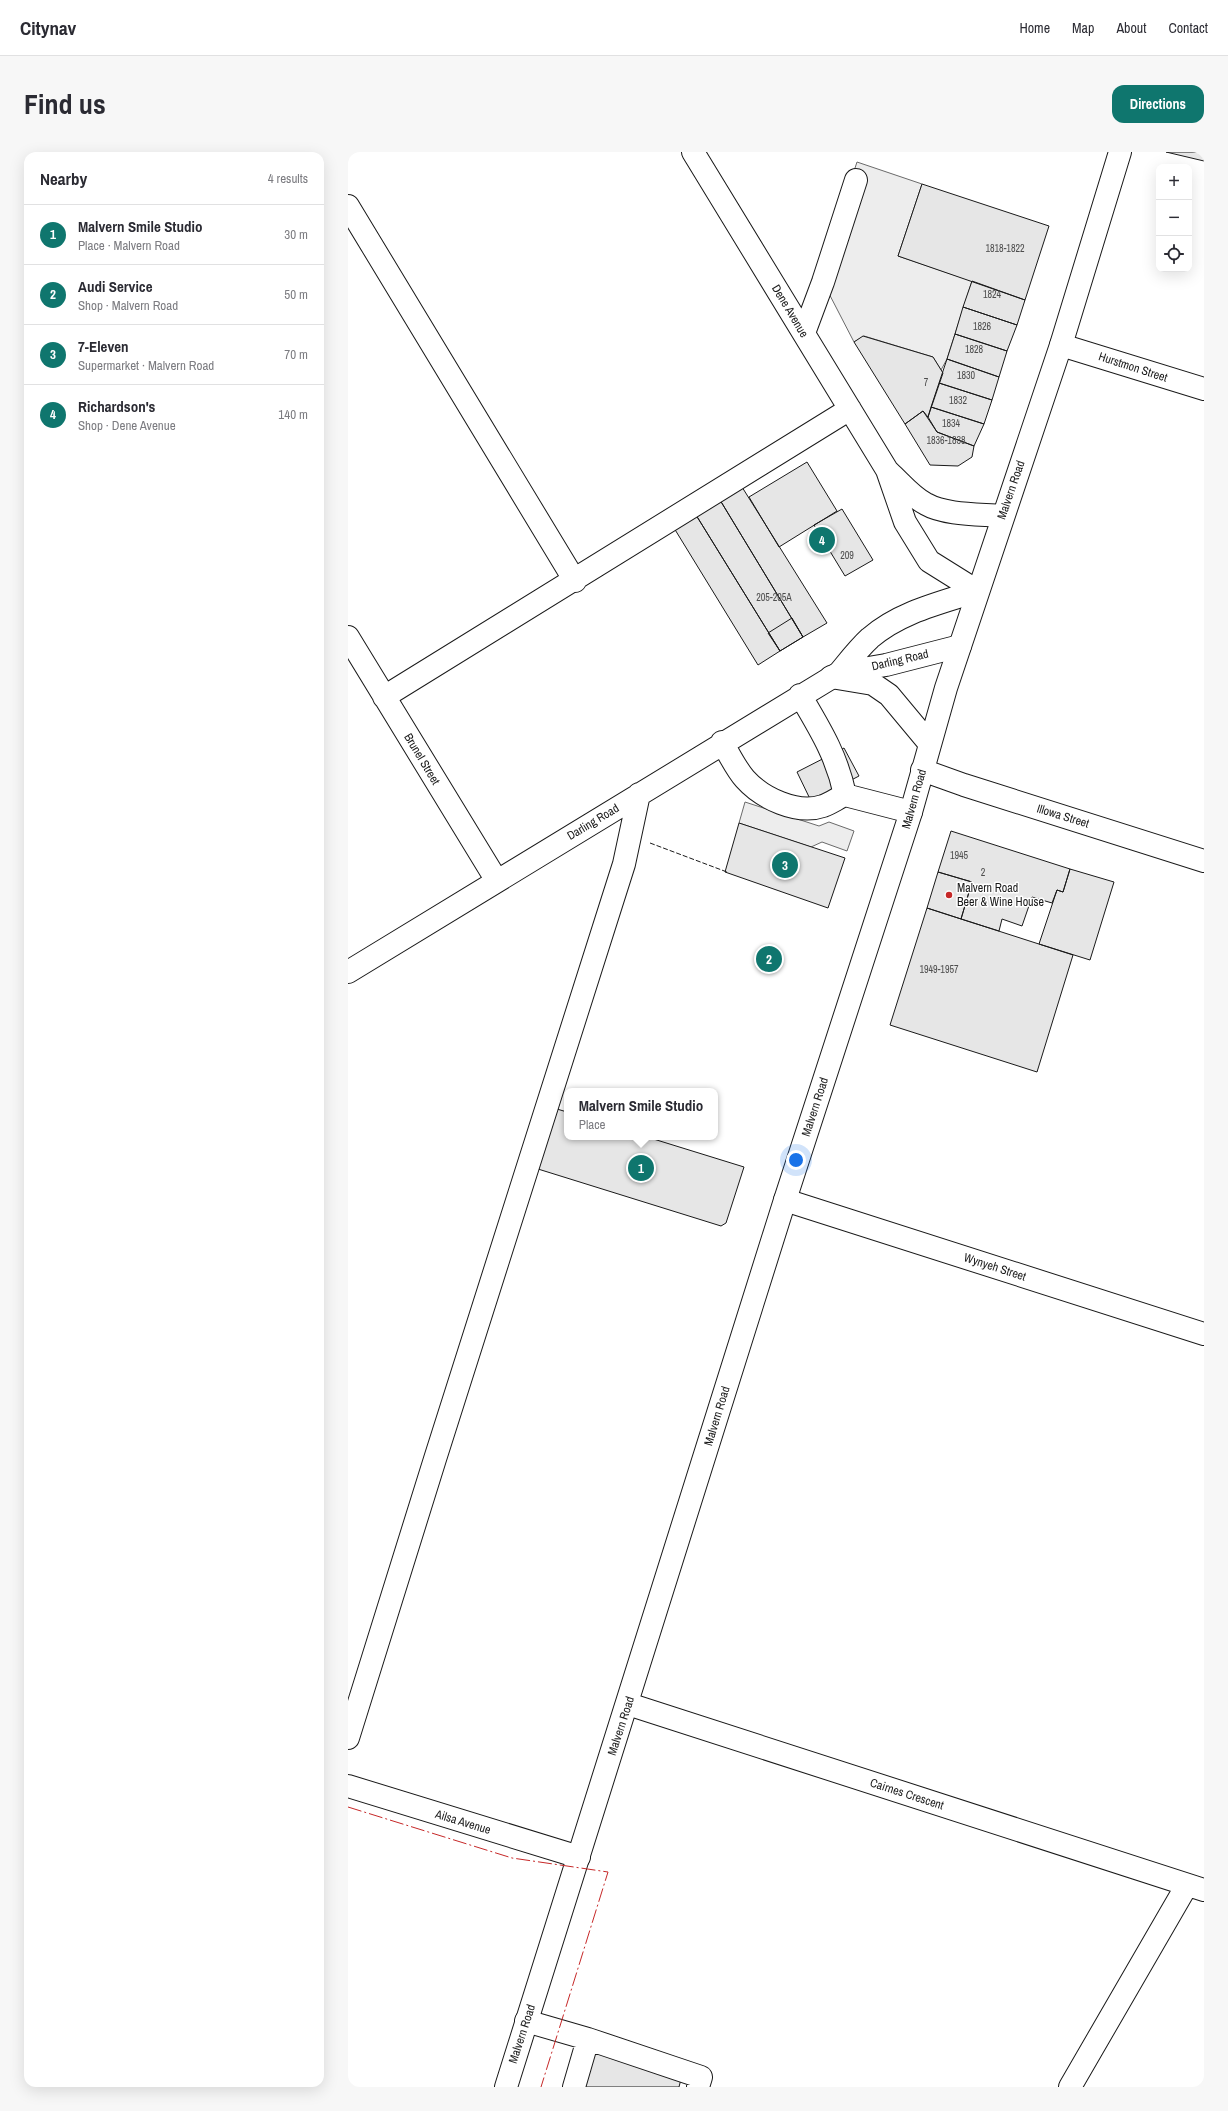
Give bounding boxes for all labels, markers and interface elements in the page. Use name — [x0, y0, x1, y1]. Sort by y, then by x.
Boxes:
text: Citynav — [20, 15, 76, 41]
text: Home — [1019, 19, 1050, 37]
text: Map — [1072, 19, 1094, 37]
text: About — [1116, 19, 1146, 37]
text: Contact — [1168, 19, 1208, 37]
text: Find us — [24, 85, 106, 123]
button: Directions — [1112, 85, 1204, 123]
map controls — [1156, 164, 1192, 272]
button: + — [1156, 164, 1192, 200]
text: Nearby — [40, 167, 87, 190]
text: 4 results — [268, 170, 308, 187]
button: − — [1156, 200, 1192, 236]
text: Malvern Smile Studio — [78, 216, 202, 237]
text: 1 — [50, 226, 56, 243]
text: 30 m — [284, 226, 308, 243]
button: locate — [1156, 236, 1192, 272]
text: Place · Malvern Road — [78, 237, 180, 254]
house number: 1818-1822 — [985, 242, 1025, 255]
text: Audi Service — [78, 276, 153, 297]
street label: Dene Avenue — [768, 282, 812, 340]
text: 2 — [50, 286, 56, 303]
text: 50 m — [284, 286, 308, 303]
house number: 1824 — [983, 288, 1002, 301]
text: Shop · Malvern Road — [78, 297, 178, 314]
house number: 1826 — [973, 320, 992, 333]
text: 7-Eleven — [78, 336, 129, 357]
house number: 1828 — [965, 343, 984, 356]
text: 3 — [50, 346, 56, 363]
text: 70 m — [284, 346, 308, 363]
street label: Hurstmon Street — [1096, 348, 1170, 386]
text: Supermarket · Malvern Road — [78, 357, 214, 374]
house number: 1830 — [957, 369, 976, 382]
house number: 7 — [924, 376, 929, 389]
house number: 1832 — [949, 394, 968, 407]
text: Richardson's — [78, 396, 155, 417]
text: 4 — [50, 406, 56, 423]
text: 140 m — [278, 406, 308, 423]
text: Shop · Dene Avenue — [78, 417, 176, 434]
house number: 1834 — [942, 417, 961, 430]
house number: 1836-1838 — [926, 434, 966, 447]
street label: Malvern Road — [993, 458, 1029, 522]
pin: 4 — [809, 525, 835, 555]
house number: 209 — [840, 549, 854, 562]
house number: 205-205A — [756, 591, 792, 604]
street label: Darling Road — [870, 646, 930, 674]
street label: Brunel Street — [400, 730, 444, 788]
street label: Malvern Road — [898, 767, 930, 831]
street label: Darling Road — [564, 800, 622, 844]
street label: Illowa Street — [1035, 800, 1091, 832]
house number: 1945 — [950, 849, 969, 862]
pin: 3 — [772, 850, 798, 880]
house number: 2 — [981, 866, 986, 879]
place label: Malvern Road Beer & Wine House — [957, 880, 1044, 910]
marker: Malvern Road Beer & Wine House — [944, 890, 954, 900]
pin: 2 — [756, 944, 782, 974]
house number: 1949-1957 — [919, 963, 959, 976]
street label: Malvern Road — [798, 1075, 832, 1139]
popup — [564, 1088, 718, 1140]
text: Malvern Smile Studio — [579, 1095, 703, 1116]
text: Place — [579, 1116, 605, 1133]
your location — [786, 1150, 806, 1170]
pin: 1 — [628, 1153, 654, 1183]
street label: Wynyeh Street — [962, 1249, 1028, 1285]
street label: Malvern Road — [700, 1384, 734, 1448]
street label: Malvern Road — [604, 1694, 638, 1758]
street label: Cairnes Crescent — [868, 1775, 946, 1814]
street label: Ailsa Avenue — [432, 1806, 493, 1838]
street label: Malvern Road — [505, 2002, 539, 2066]

